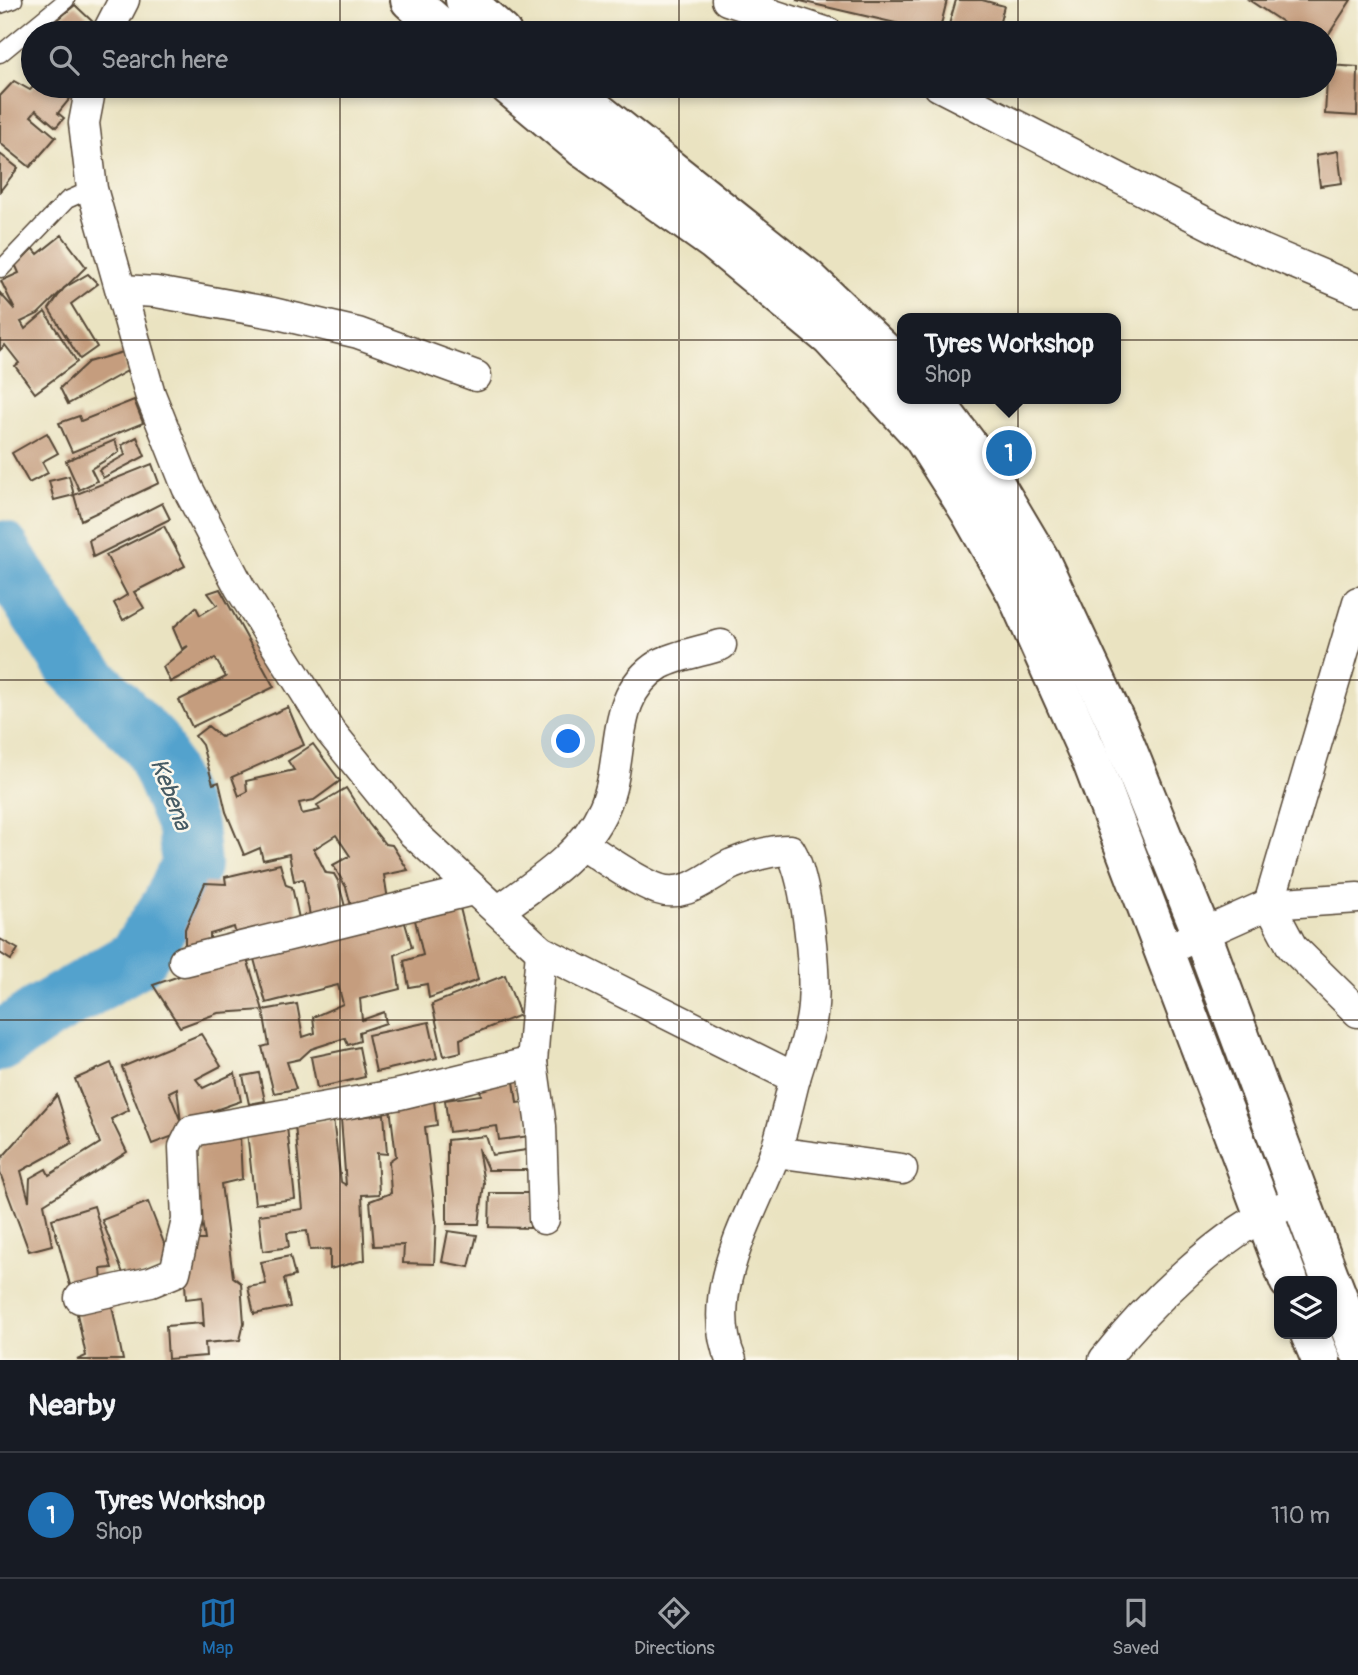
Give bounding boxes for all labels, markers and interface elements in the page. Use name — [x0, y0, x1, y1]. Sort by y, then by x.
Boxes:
search box — [21, 21, 1337, 98]
icon: search — [45, 41, 83, 79]
text: Search here — [101, 44, 228, 76]
popup — [897, 313, 1121, 404]
text: Tyres Workshop — [924, 328, 1094, 360]
text: Shop — [924, 360, 972, 389]
pin: 1 — [986, 427, 1032, 479]
your location — [551, 724, 585, 758]
water label: Kebena — [144, 754, 198, 836]
map controls — [1274, 1276, 1337, 1339]
button: layers — [1274, 1276, 1337, 1339]
text: Nearby — [28, 1387, 115, 1424]
text: Tyres Workshop — [95, 1485, 265, 1517]
text: 1 — [47, 1501, 56, 1530]
text: 110 m — [1271, 1501, 1330, 1530]
text: Shop — [95, 1517, 143, 1546]
tab: Map — [199, 1594, 237, 1660]
tab: Directions — [634, 1594, 715, 1660]
tab: Saved — [1112, 1594, 1159, 1660]

